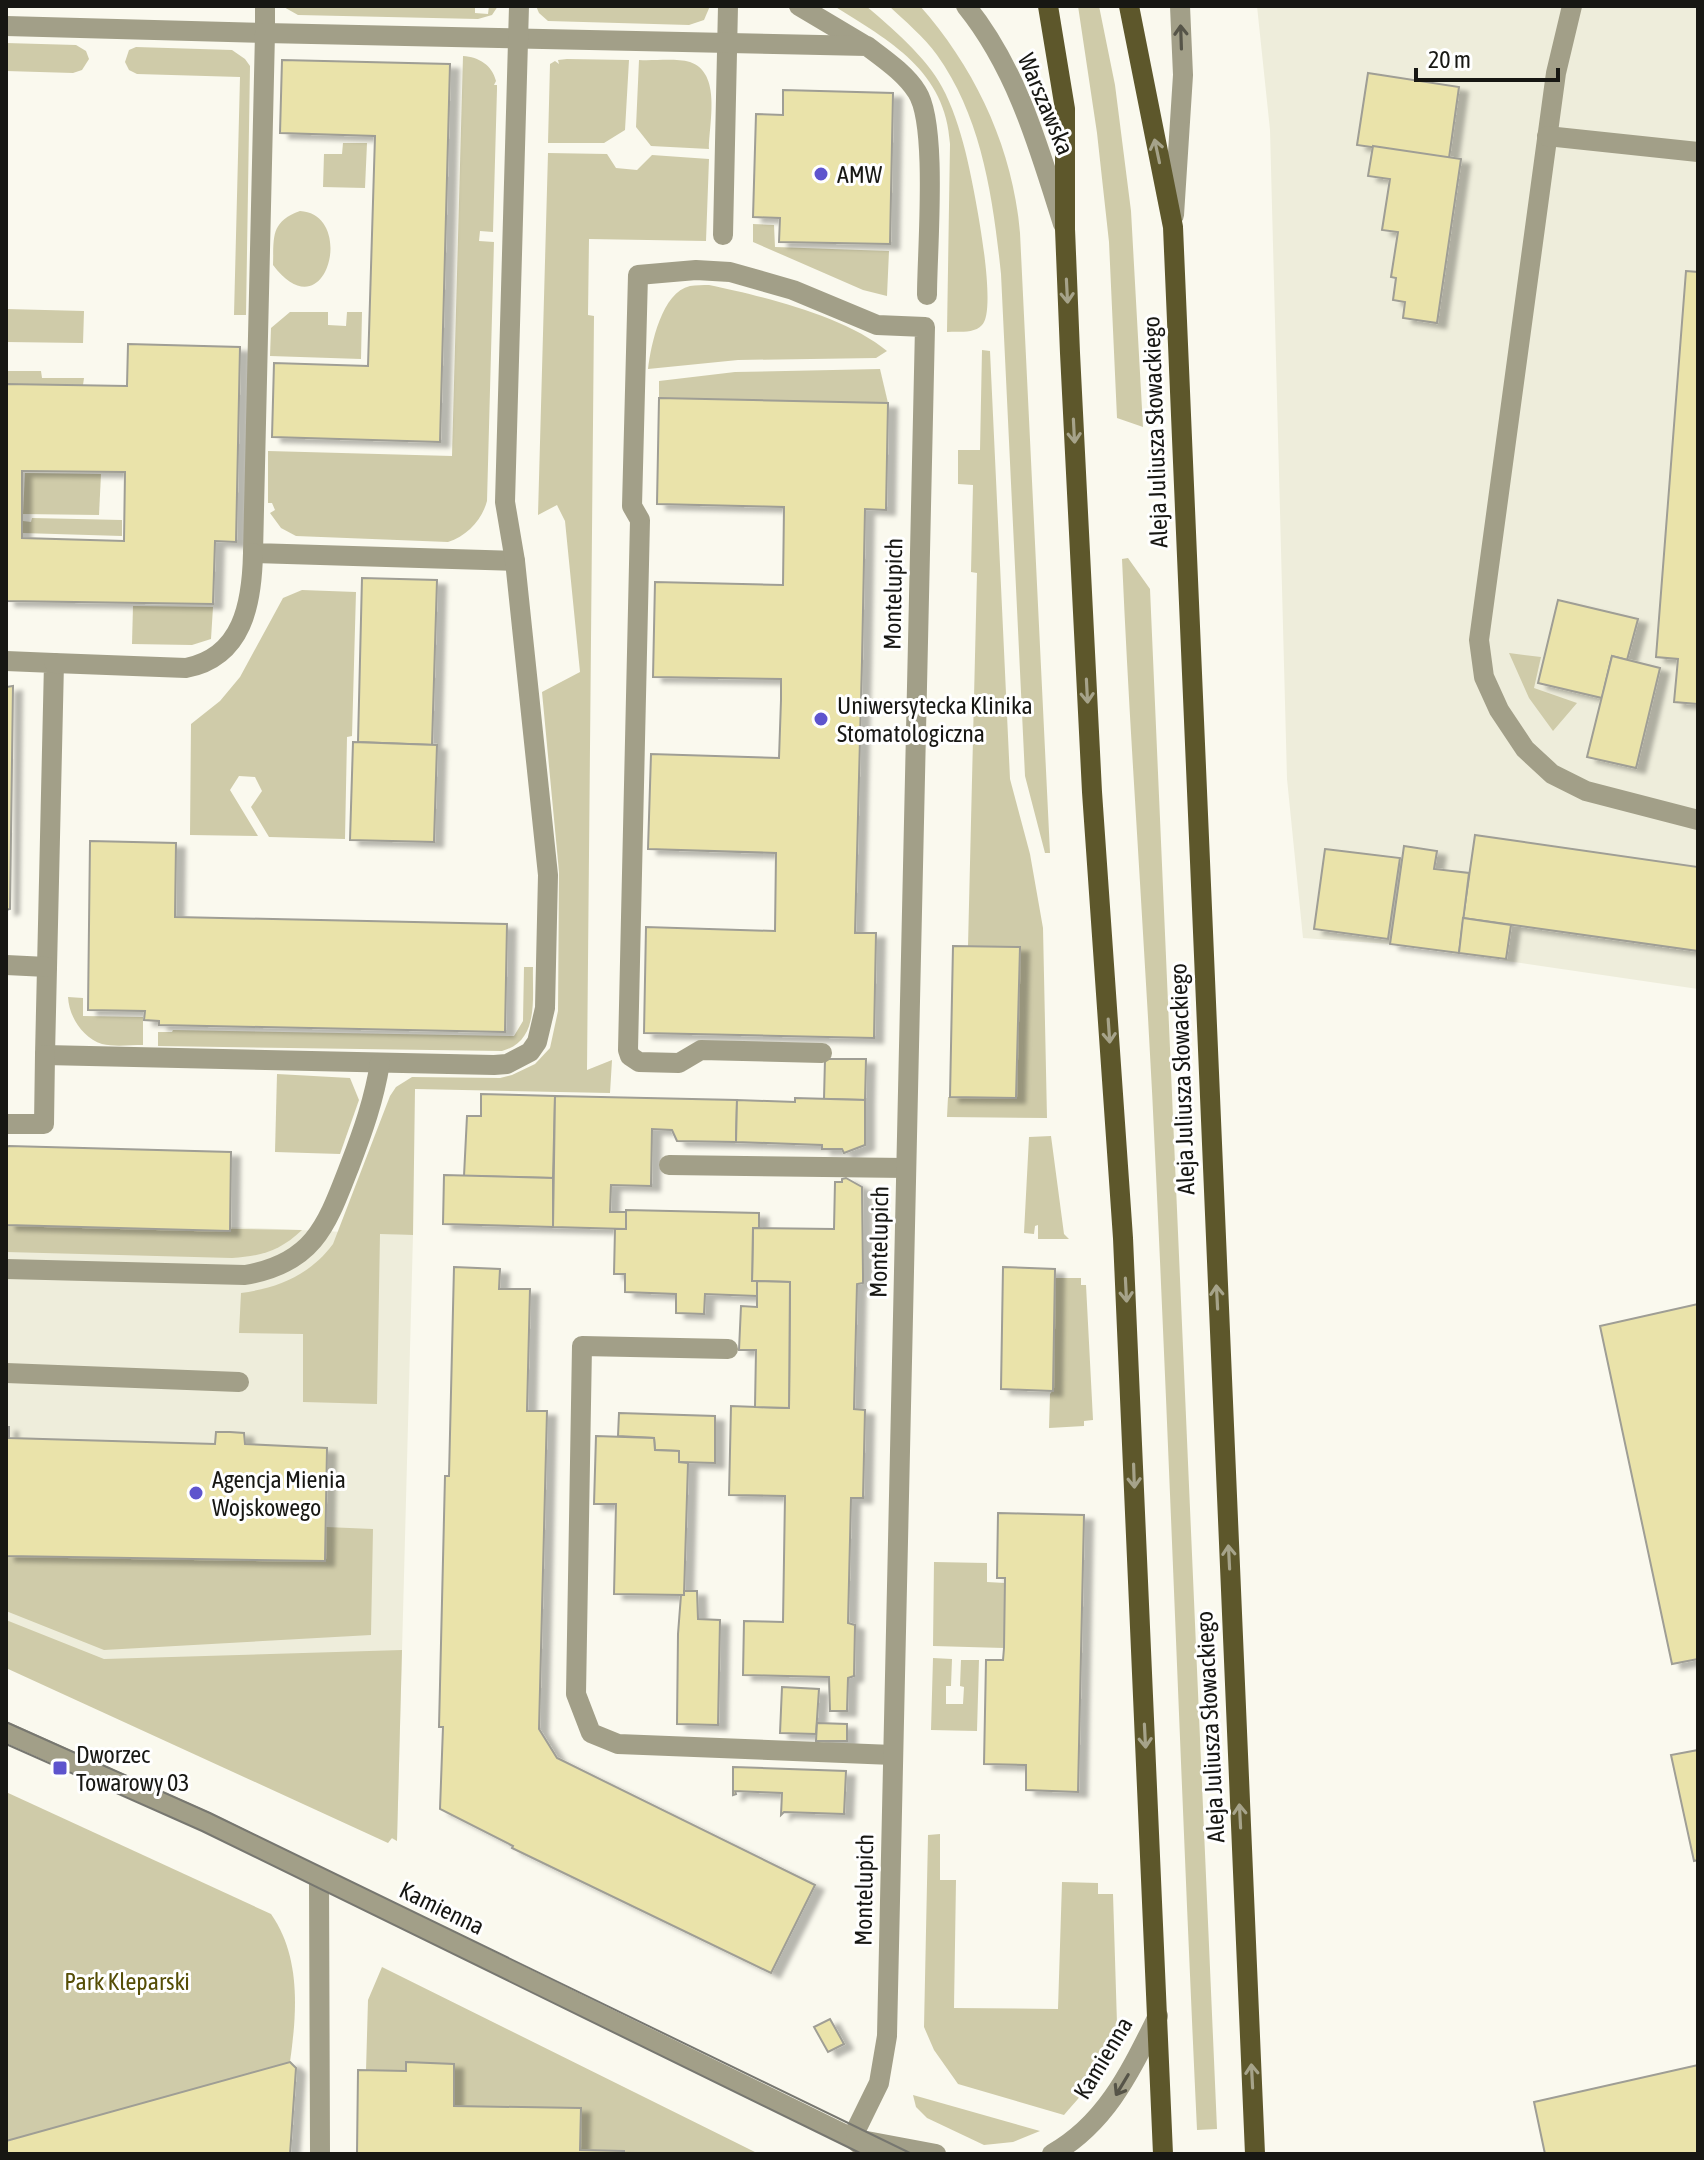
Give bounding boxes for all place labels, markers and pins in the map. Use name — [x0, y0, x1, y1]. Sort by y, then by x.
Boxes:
place label: AMW — [837, 161, 883, 188]
marker: AMW — [812, 165, 830, 183]
place label: Uniwersytecka Klinika Stomatologiczna — [837, 692, 1033, 747]
marker: Uniwersytecka Klinika Stomatologiczna — [812, 710, 830, 728]
place label: Agencja Mienia Wojskowego — [212, 1466, 346, 1521]
marker: Agencja Mienia Wojskowego — [187, 1484, 205, 1502]
place label: Dworzec Towarowy 03 — [76, 1741, 190, 1796]
marker: Dworzec Towarowy 03 — [51, 1759, 69, 1777]

